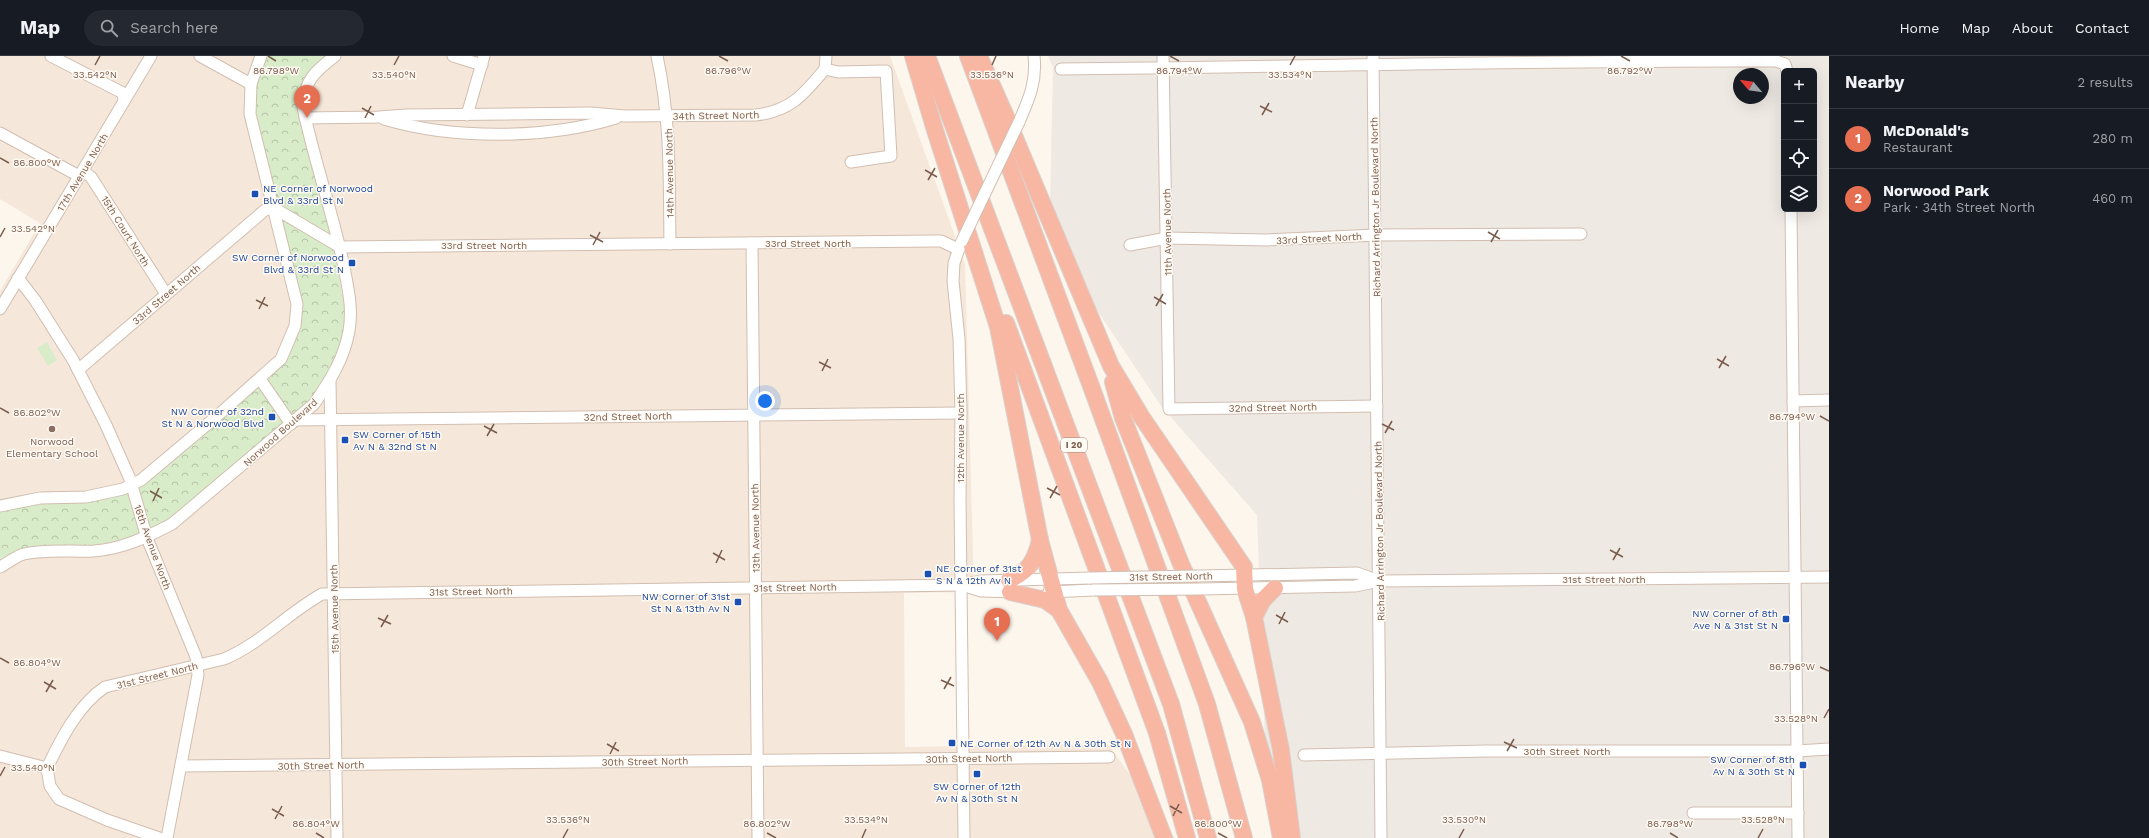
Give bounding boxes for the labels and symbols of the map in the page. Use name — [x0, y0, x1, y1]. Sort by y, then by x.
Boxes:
text: 86.798°W — [253, 65, 299, 76]
text: 86.796°W — [705, 65, 751, 76]
text: 86.794°W — [1156, 65, 1202, 76]
text: 86.792°W — [1607, 65, 1653, 76]
north arrow — [1733, 68, 1769, 104]
text: 33.542°N — [73, 69, 117, 80]
text: 33.540°N — [372, 69, 416, 80]
text: 33.536°N — [970, 69, 1014, 80]
text: 33.534°N — [1268, 69, 1312, 80]
pin: 2 — [294, 85, 320, 118]
street label: 34th Street North — [673, 109, 759, 122]
street label: Richard Arrington Jr Boulevard North — [1368, 117, 1383, 297]
street label: 14th Avenue North — [663, 128, 676, 218]
street label: 17th Avenue North — [55, 131, 110, 213]
text: 86.800°W — [13, 157, 61, 168]
place label: NE Corner of Norwood Blvd & 33rd St N — [263, 183, 373, 206]
street label: 11th Avenue North — [1161, 188, 1174, 276]
marker: NE Corner of Norwood Blvd & 33rd St N — [250, 189, 260, 199]
street label: 15th Court North — [99, 194, 152, 269]
text: 33.542°N — [11, 223, 55, 234]
street label: 33rd Street North — [1276, 231, 1362, 246]
street label: 33rd Street North — [765, 238, 851, 249]
street label: 33rd Street North — [441, 240, 527, 251]
place label: SW Corner of Norwood Blvd & 33rd St N — [232, 252, 344, 275]
marker: SW Corner of Norwood Blvd & 33rd St N — [347, 258, 357, 268]
street label: 33rd Street North — [130, 262, 202, 327]
your location — [755, 391, 775, 411]
street label: 12th Avenue North — [955, 393, 966, 483]
street label: Norwood Boulevard — [241, 396, 320, 468]
street label: 32nd Street North — [1229, 401, 1317, 414]
place label: NW Corner of 32nd St N & Norwood Blvd — [162, 406, 264, 429]
text: 86.802°W — [13, 407, 61, 418]
street label: 32nd Street North — [584, 410, 672, 423]
text: 86.794°W — [1769, 411, 1815, 422]
marker: NW Corner of 32nd St N & Norwood Blvd — [267, 412, 277, 422]
marker: Norwood Elementary School — [47, 424, 57, 434]
place label: SW Corner of 15th Av N & 32nd St N — [353, 429, 441, 452]
marker: SW Corner of 15th Av N & 32nd St N — [340, 435, 350, 445]
place label: Norwood Elementary School — [6, 436, 98, 459]
road number: I 20 — [1061, 438, 1087, 452]
street label: Richard Arrington Jr Boulevard North — [1372, 441, 1387, 621]
street label: 13th Avenue North — [749, 483, 762, 573]
street label: 16th Avenue North — [132, 503, 173, 591]
place label: NE Corner of 31st S N & 12th Av N — [936, 563, 1022, 586]
street label: 15th Avenue North — [328, 564, 341, 654]
marker: NE Corner of 31st S N & 12th Av N — [923, 569, 933, 579]
street label: 31st Street North — [1129, 570, 1213, 583]
street label: 31st Street North — [1562, 574, 1646, 585]
street label: 31st Street North — [753, 581, 837, 594]
street label: 31st Street North — [429, 585, 513, 598]
place label: NW Corner of 31st St N & 13th Av N — [642, 591, 731, 614]
marker: NW Corner of 31st St N & 13th Av N — [733, 597, 743, 607]
pin: 1 — [984, 608, 1010, 641]
place label: NW Corner of 8th Ave N & 31st St N — [1692, 608, 1778, 631]
marker: NW Corner of 8th Ave N & 31st St N — [1781, 614, 1791, 624]
text: 86.804°W — [13, 657, 61, 668]
street label: 31st Street North — [115, 660, 199, 691]
text: 86.796°W — [1769, 661, 1815, 672]
text: 33.528°N — [1774, 713, 1818, 724]
marker: NE Corner of 12th Av N & 30th St N — [947, 738, 957, 748]
place label: NE Corner of 12th Av N & 30th St N — [960, 738, 1131, 749]
street label: 30th Street North — [1524, 746, 1610, 757]
street label: 30th Street North — [926, 752, 1012, 765]
place label: SW Corner of 8th Av N & 30th St N — [1710, 754, 1795, 777]
street label: 30th Street North — [602, 755, 688, 768]
street label: 30th Street North — [278, 759, 364, 772]
marker: SW Corner of 8th Av N & 30th St N — [1798, 760, 1808, 770]
text: 33.540°N — [11, 762, 55, 773]
marker: SW Corner of 12th Av N & 30th St N — [972, 769, 982, 779]
place label: SW Corner of 12th Av N & 30th St N — [933, 781, 1021, 804]
text: 33.536°N — [546, 814, 590, 825]
text: 33.534°N — [844, 814, 888, 825]
text: 33.530°N — [1442, 814, 1486, 825]
text: 33.528°N — [1741, 814, 1785, 825]
text: 86.804°W — [292, 818, 340, 829]
text: 86.802°W — [743, 818, 791, 829]
text: 86.800°W — [1194, 818, 1242, 829]
text: 86.798°W — [1647, 818, 1693, 829]

